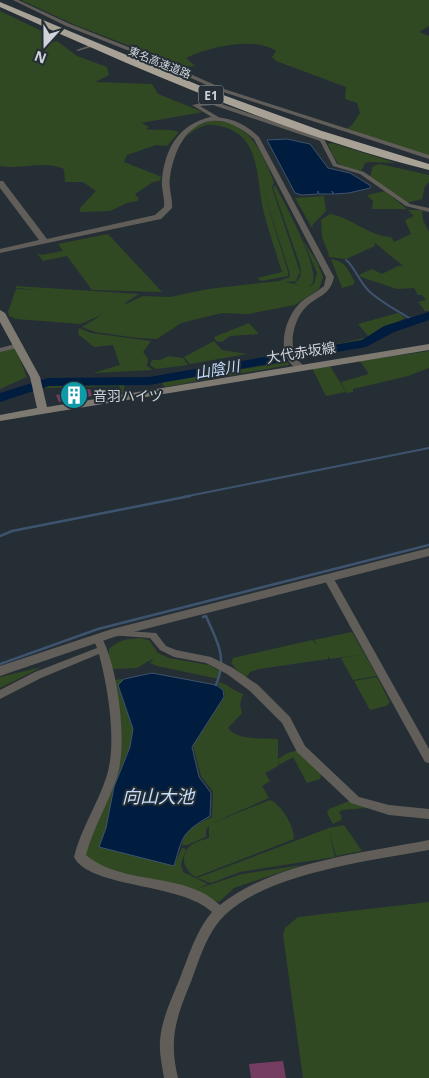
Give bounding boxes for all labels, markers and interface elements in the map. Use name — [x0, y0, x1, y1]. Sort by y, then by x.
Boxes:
north arrow — [20, 20, 70, 70]
street label: 東名高速道路 — [127, 43, 193, 81]
text: N — [31, 47, 49, 69]
road number: E1 — [198, 86, 224, 104]
street label: 大代赤坂線 — [265, 337, 337, 367]
water label: 山陰川 — [193, 355, 243, 383]
building icon: 音羽ハイツ — [59, 380, 89, 410]
place label: 音羽ハイツ — [93, 386, 163, 405]
water label: 向山大池 — [122, 784, 196, 808]

